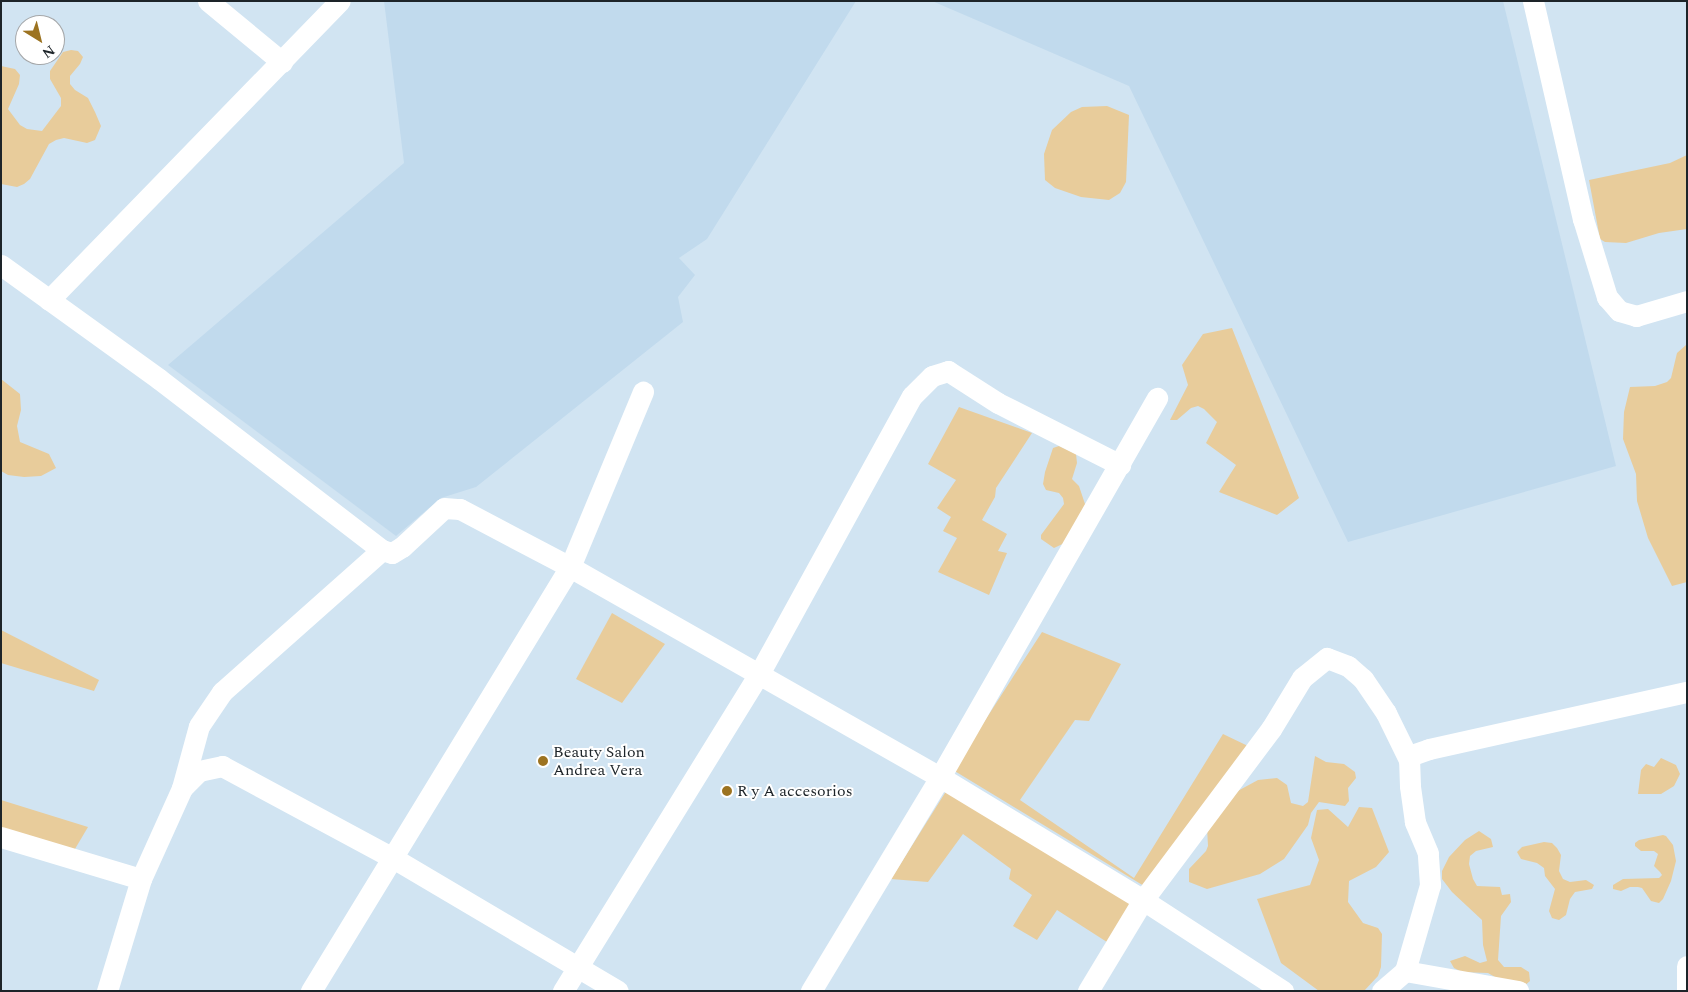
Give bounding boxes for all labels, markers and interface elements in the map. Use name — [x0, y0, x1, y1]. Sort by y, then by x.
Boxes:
north arrow — [15, 15, 65, 65]
text: N — [38, 40, 59, 64]
place label: Beauty Salon Andrea Vera — [553, 742, 645, 780]
marker: Beauty Salon Andrea Vera — [537, 755, 549, 767]
place label: R y A accesorios — [737, 781, 853, 801]
marker: R y A accesorios — [721, 785, 733, 797]

